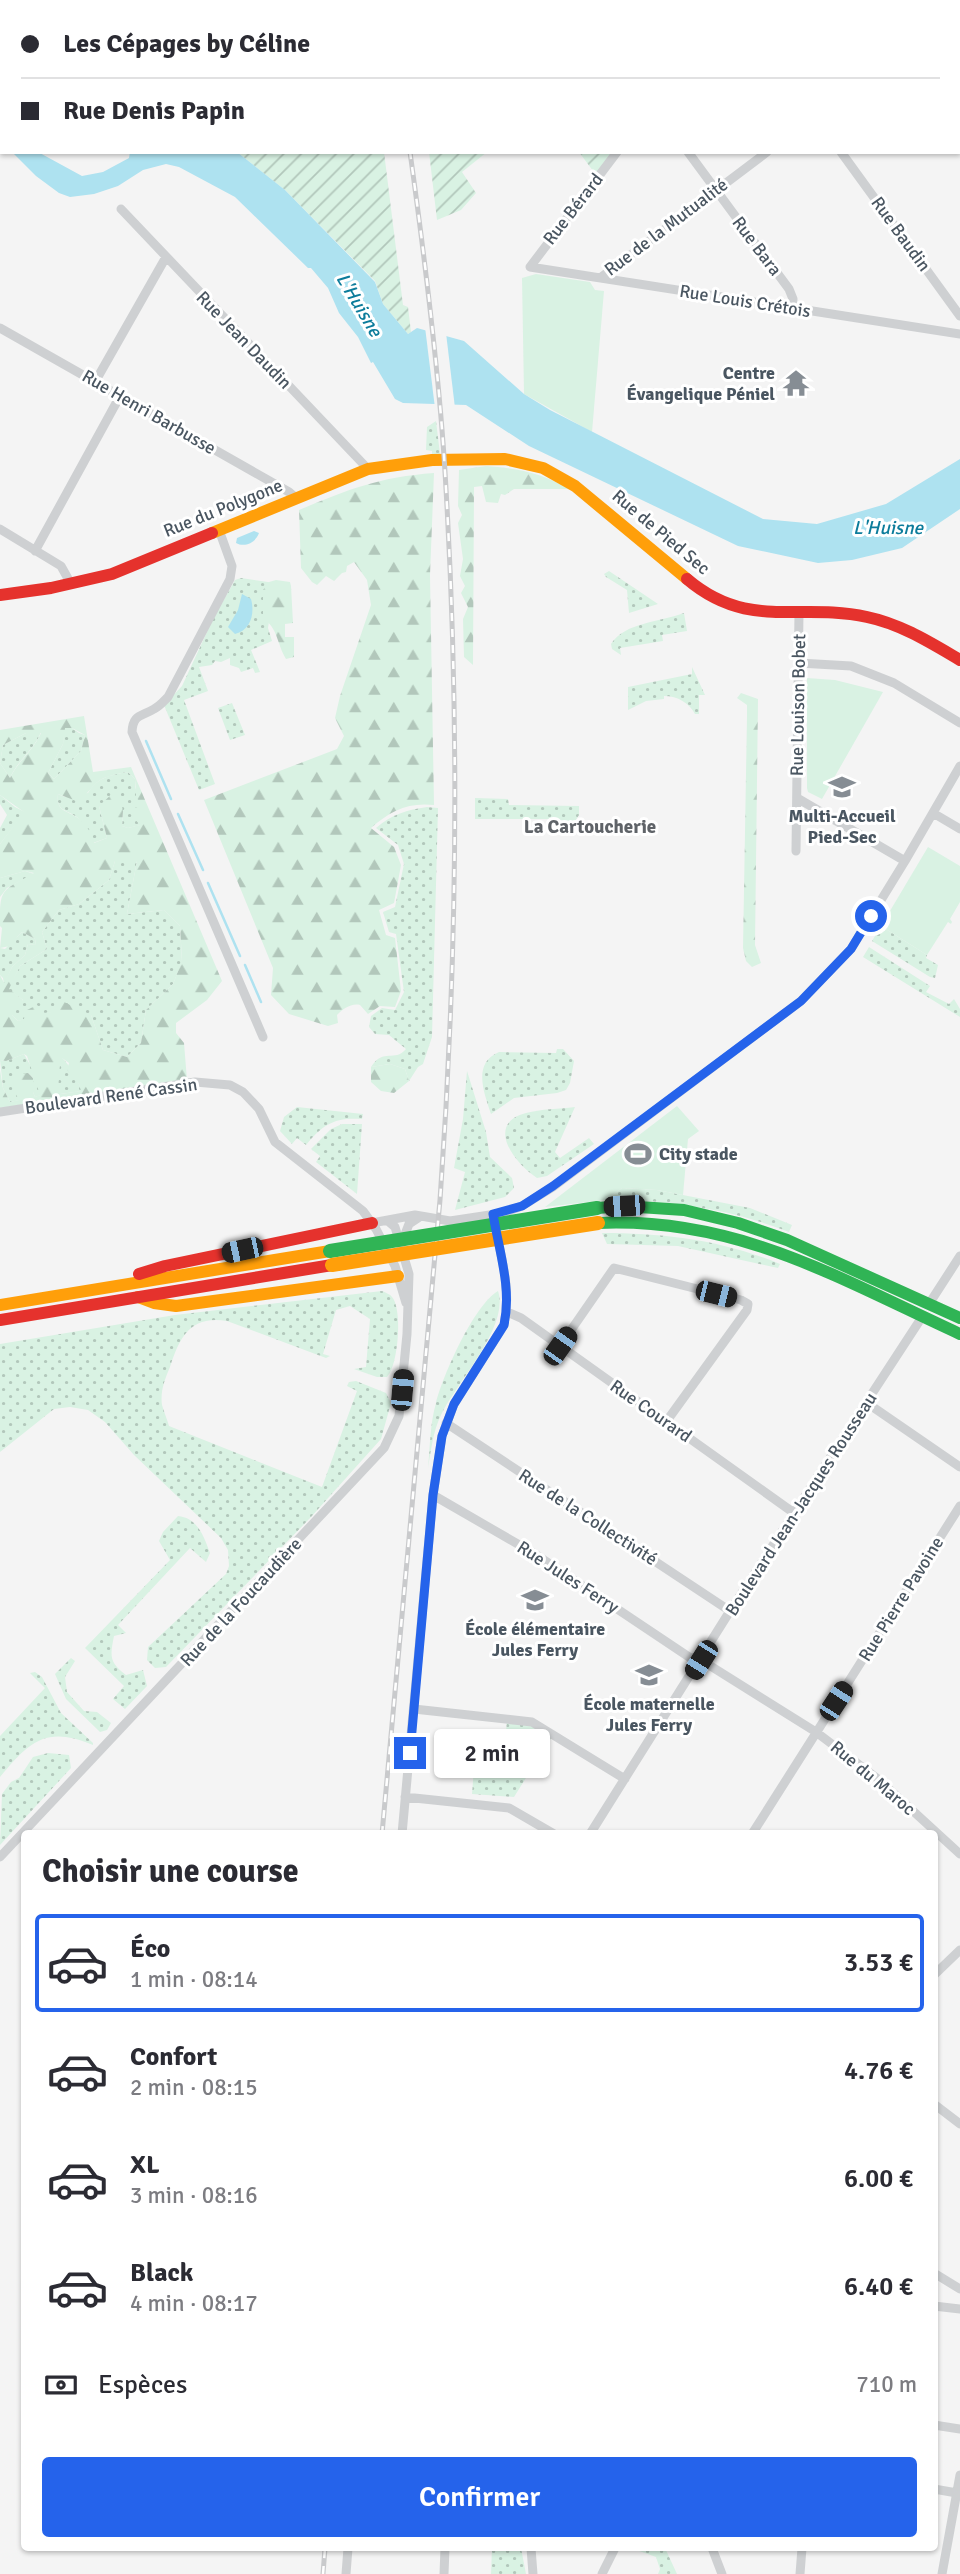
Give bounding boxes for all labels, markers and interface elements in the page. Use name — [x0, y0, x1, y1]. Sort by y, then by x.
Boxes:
text: Les Cépages by Céline — [63, 28, 310, 60]
text: Rue Denis Papin — [63, 95, 245, 127]
street label: Rue Bérard — [538, 169, 608, 249]
street label: Rue de la Mutualité — [600, 173, 732, 281]
street label: Rue Baudin — [866, 192, 936, 276]
street label: Rue Bara — [728, 212, 786, 280]
water label: L'Huisne — [331, 269, 388, 343]
street label: Rue Louis Crétois — [678, 280, 812, 322]
street label: Rue Jean Daudin — [192, 286, 296, 394]
place label: Centre Évangelique Péniel — [627, 362, 775, 405]
street label: Rue Henri Barbusse — [78, 365, 220, 459]
temple icon: Centre Évangelique Péniel — [781, 368, 811, 398]
street label: Rue du Polygone — [160, 474, 286, 542]
street label: Rue de Pied Sec — [608, 485, 714, 579]
water label: L'Huisne — [853, 516, 925, 540]
street label: Rue Louison Bobet — [786, 634, 810, 776]
school or university icon: Multi-Accueil Pied-Sec — [827, 772, 857, 802]
place label: Multi-Accueil Pied-Sec — [788, 805, 896, 848]
district label: La Cartoucherie — [524, 815, 656, 839]
route start — [855, 900, 887, 932]
street label: Boulevard René Cassin — [23, 1073, 199, 1119]
sports icon: City stade — [623, 1139, 653, 1169]
place label: City stade — [659, 1143, 738, 1165]
car — [603, 1194, 646, 1218]
car — [220, 1235, 265, 1265]
car — [694, 1279, 739, 1309]
car — [540, 1323, 581, 1369]
car — [390, 1368, 415, 1412]
street label: Rue Courard — [606, 1375, 696, 1447]
street label: Boulevard Jean-Jacques Rousseau — [720, 1388, 882, 1620]
street label: Rue de la Collectivité — [515, 1464, 661, 1570]
street label: Rue de la Foucaudière — [176, 1533, 306, 1671]
street label: Rue Pierre Pavoine — [854, 1533, 948, 1665]
street label: Rue Jules Ferry — [513, 1536, 624, 1618]
school or university icon: École élémentaire Jules Ferry — [520, 1585, 550, 1615]
place label: École élémentaire Jules Ferry — [465, 1618, 605, 1661]
car — [681, 1637, 722, 1683]
school or university icon: École maternelle Jules Ferry — [634, 1660, 664, 1690]
car — [816, 1678, 857, 1724]
place label: École maternelle Jules Ferry — [583, 1693, 715, 1736]
callout: 2 min — [434, 1728, 550, 1778]
street label: Rue du Maroc — [826, 1736, 920, 1820]
route end — [394, 1737, 426, 1769]
text: 2 min — [464, 1739, 520, 1768]
text: Choisir une course — [42, 1852, 299, 1891]
icon: car — [46, 1932, 109, 1995]
text: Éco — [130, 1933, 170, 1965]
text: 3.53 € — [844, 1947, 913, 1979]
text: 1 min · 08:14 — [130, 1965, 258, 1994]
icon: car — [46, 2040, 109, 2103]
text: Confort — [130, 2041, 217, 2073]
text: 4.76 € — [844, 2055, 913, 2087]
text: 2 min · 08:15 — [130, 2073, 258, 2102]
icon: car — [46, 2148, 109, 2211]
text: XL — [130, 2149, 160, 2181]
text: 6.00 € — [844, 2163, 913, 2195]
text: 3 min · 08:16 — [130, 2181, 258, 2210]
icon: car — [46, 2256, 109, 2319]
text: Black — [130, 2257, 193, 2289]
text: 6.40 € — [844, 2271, 913, 2303]
text: 4 min · 08:17 — [130, 2289, 258, 2318]
icon: cash — [42, 2366, 80, 2404]
text: Espèces — [98, 2369, 187, 2401]
text: 710 m — [856, 2370, 917, 2399]
button: Confirmer — [42, 2457, 917, 2537]

